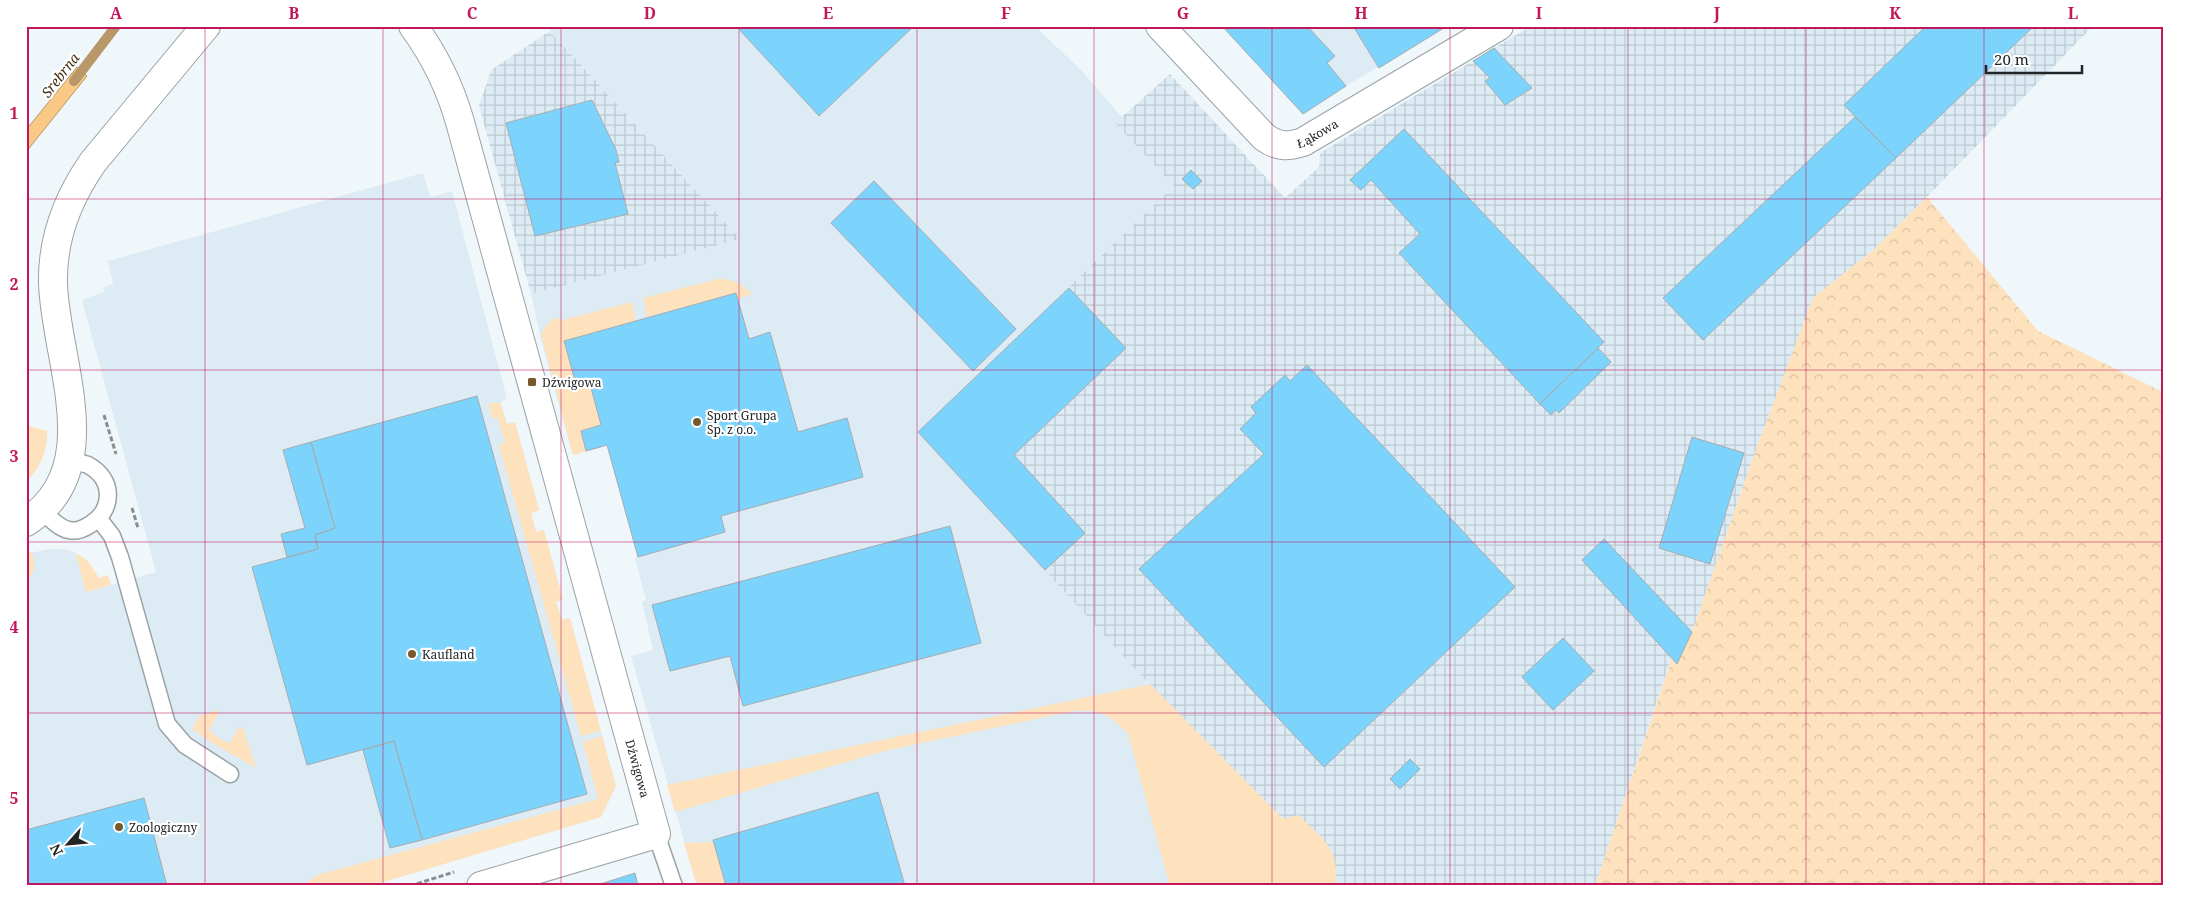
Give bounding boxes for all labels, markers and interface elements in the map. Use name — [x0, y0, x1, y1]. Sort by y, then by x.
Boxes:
text: A — [110, 2, 123, 24]
text: B — [289, 2, 300, 24]
text: C — [467, 2, 478, 24]
text: D — [644, 2, 656, 24]
text: E — [823, 2, 833, 24]
text: F — [1001, 2, 1011, 24]
text: G — [1177, 2, 1189, 24]
text: H — [1354, 2, 1368, 24]
text: I — [1536, 2, 1542, 24]
text: J — [1713, 2, 1721, 24]
text: K — [1889, 2, 1901, 24]
text: L — [2068, 2, 2078, 24]
scale bar — [1986, 42, 2083, 74]
water label: Srebrna — [37, 48, 84, 101]
text: 20 m — [1994, 49, 2029, 69]
text: 1 — [9, 102, 19, 124]
street label: Łąkowa — [1295, 115, 1341, 152]
text: 2 — [9, 273, 19, 295]
place label: Dźwigowa — [542, 374, 602, 391]
marker: Dźwigowa — [526, 376, 538, 388]
place label: Sport Grupa Sp. z o.o. — [707, 407, 777, 438]
marker: Sport Grupa Sp. z o.o. — [691, 416, 703, 428]
text: 3 — [9, 445, 19, 467]
text: 4 — [9, 616, 19, 638]
place label: Kaufland — [422, 646, 475, 663]
marker: Kaufland — [406, 648, 418, 660]
street label: Dźwigowa — [622, 738, 654, 800]
text: 5 — [9, 787, 19, 809]
place label: Zoologiczny — [129, 819, 197, 836]
north arrow — [42, 820, 92, 870]
marker: Zoologiczny — [113, 821, 125, 833]
text: N — [45, 841, 67, 859]

